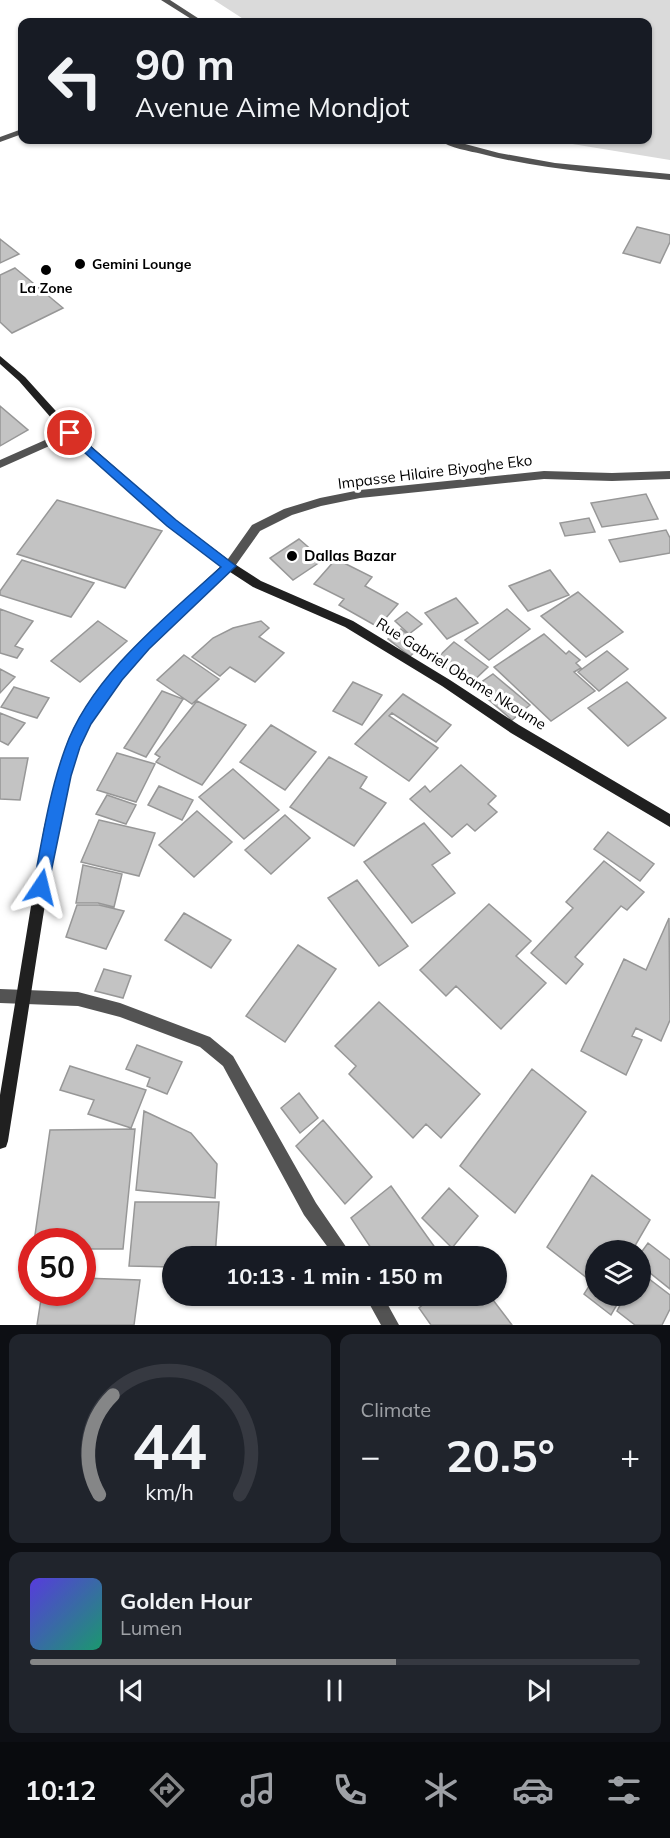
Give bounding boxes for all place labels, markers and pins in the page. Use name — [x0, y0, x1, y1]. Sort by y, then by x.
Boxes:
place label: Gemini Lounge — [92, 255, 192, 273]
marker: Gemini Lounge — [73, 257, 87, 271]
marker: La Zone — [39, 263, 53, 277]
place label: La Zone — [19, 279, 73, 297]
pin — [44, 407, 95, 458]
place label: Dallas Bazar — [304, 546, 396, 565]
marker: Dallas Bazar — [285, 549, 299, 563]

